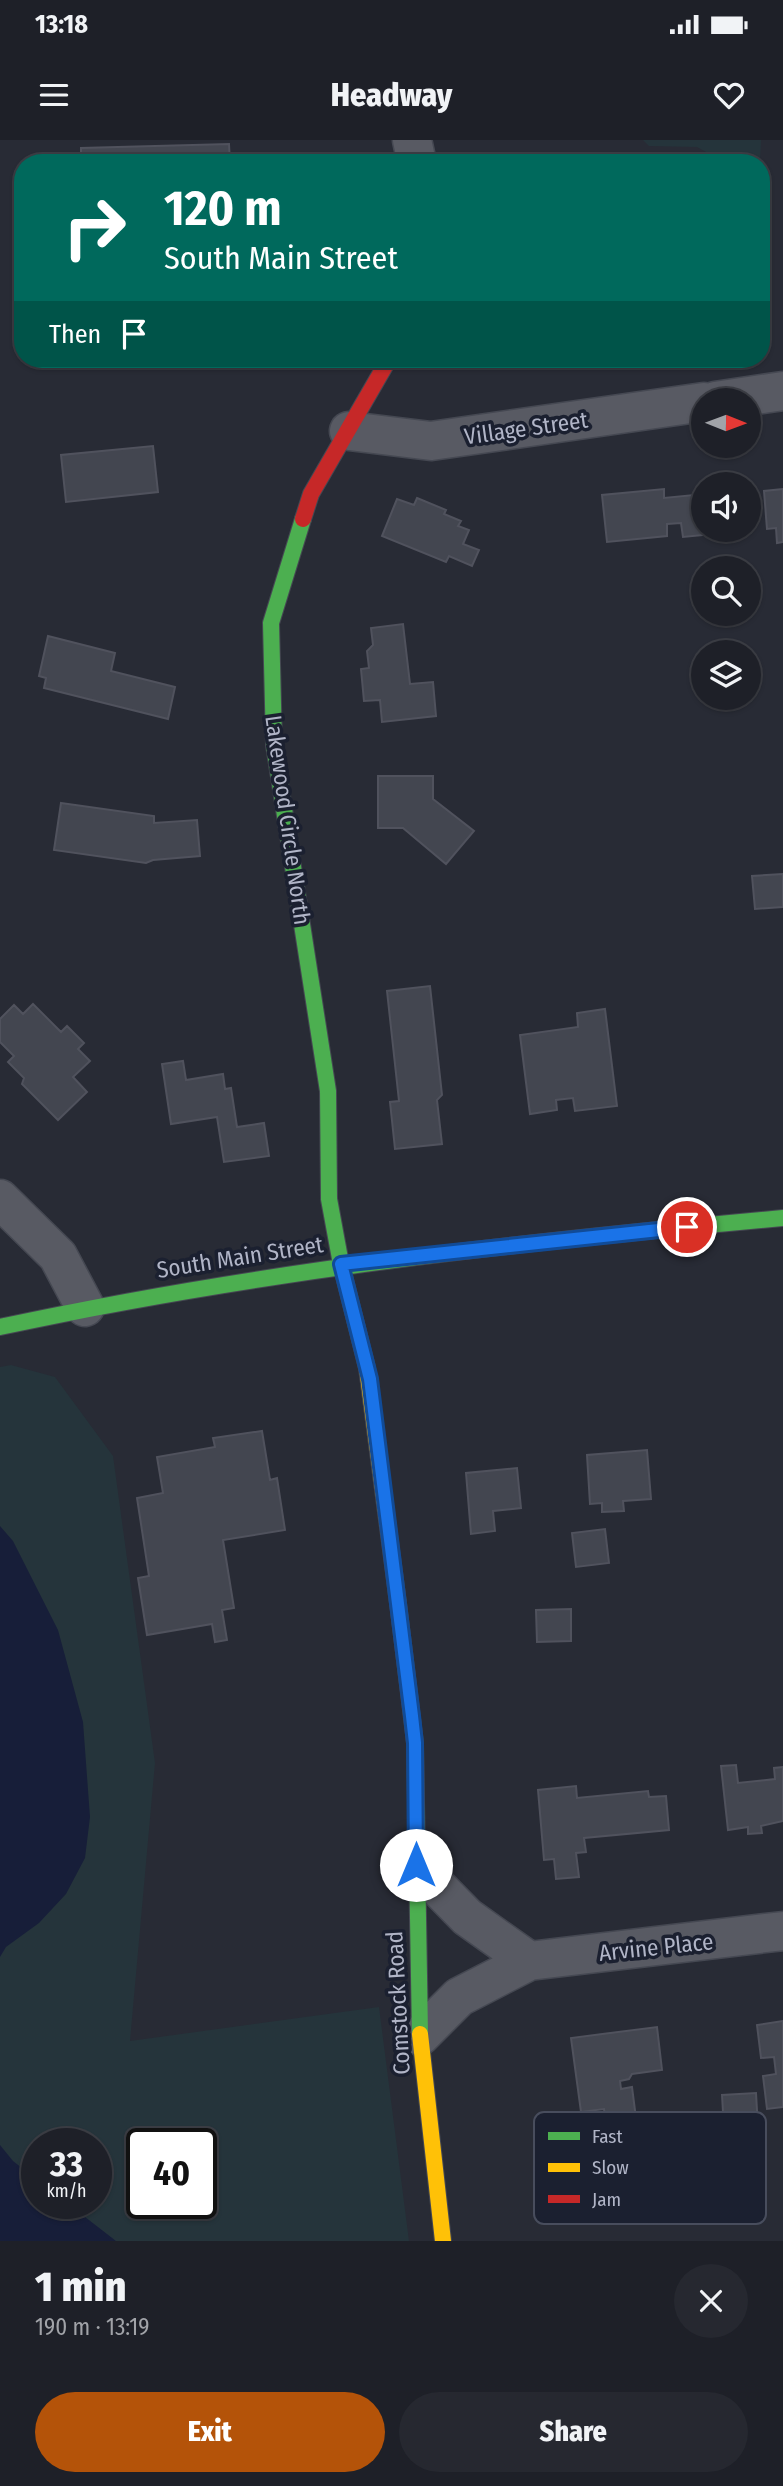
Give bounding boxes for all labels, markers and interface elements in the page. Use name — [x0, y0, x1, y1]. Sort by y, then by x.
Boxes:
text: 13:18 — [35, 9, 88, 40]
icon: menu — [35, 76, 73, 114]
text: Headway — [331, 76, 452, 114]
icon: heart — [710, 76, 748, 114]
text: 120 m — [164, 179, 282, 238]
icon: right — [49, 182, 140, 273]
text: South Main Street — [164, 239, 398, 277]
icon: arrive — [115, 315, 153, 353]
text: Then — [49, 319, 101, 350]
north arrow — [691, 388, 761, 458]
map controls — [691, 388, 761, 710]
street label: Village Street — [462, 405, 590, 451]
button: sound — [691, 472, 761, 542]
button: search — [691, 556, 761, 626]
button: layers — [691, 640, 761, 710]
street label: Lakewood Circle North — [259, 713, 317, 927]
pin — [657, 1197, 717, 1257]
icon: arrive — [668, 1208, 706, 1246]
street label: South Main Street — [155, 1230, 326, 1284]
position arrow — [379, 1828, 453, 1902]
street label: Arvine Place — [597, 1927, 715, 1967]
street label: Comstock Road — [380, 1930, 416, 2076]
legend — [534, 2112, 766, 2224]
text: Fast — [592, 2125, 623, 2148]
speed limit sign: 40 — [126, 2128, 217, 2219]
text: 33 — [50, 2143, 83, 2185]
text: Slow — [592, 2156, 629, 2179]
text: km/h — [46, 2180, 87, 2202]
text: Jam — [592, 2188, 621, 2211]
text: 1 min — [35, 2262, 126, 2312]
button: close — [674, 2264, 748, 2338]
text: 190 m · 13:19 — [35, 2313, 149, 2341]
button: Exit — [35, 2392, 385, 2472]
button: Share — [399, 2392, 748, 2472]

